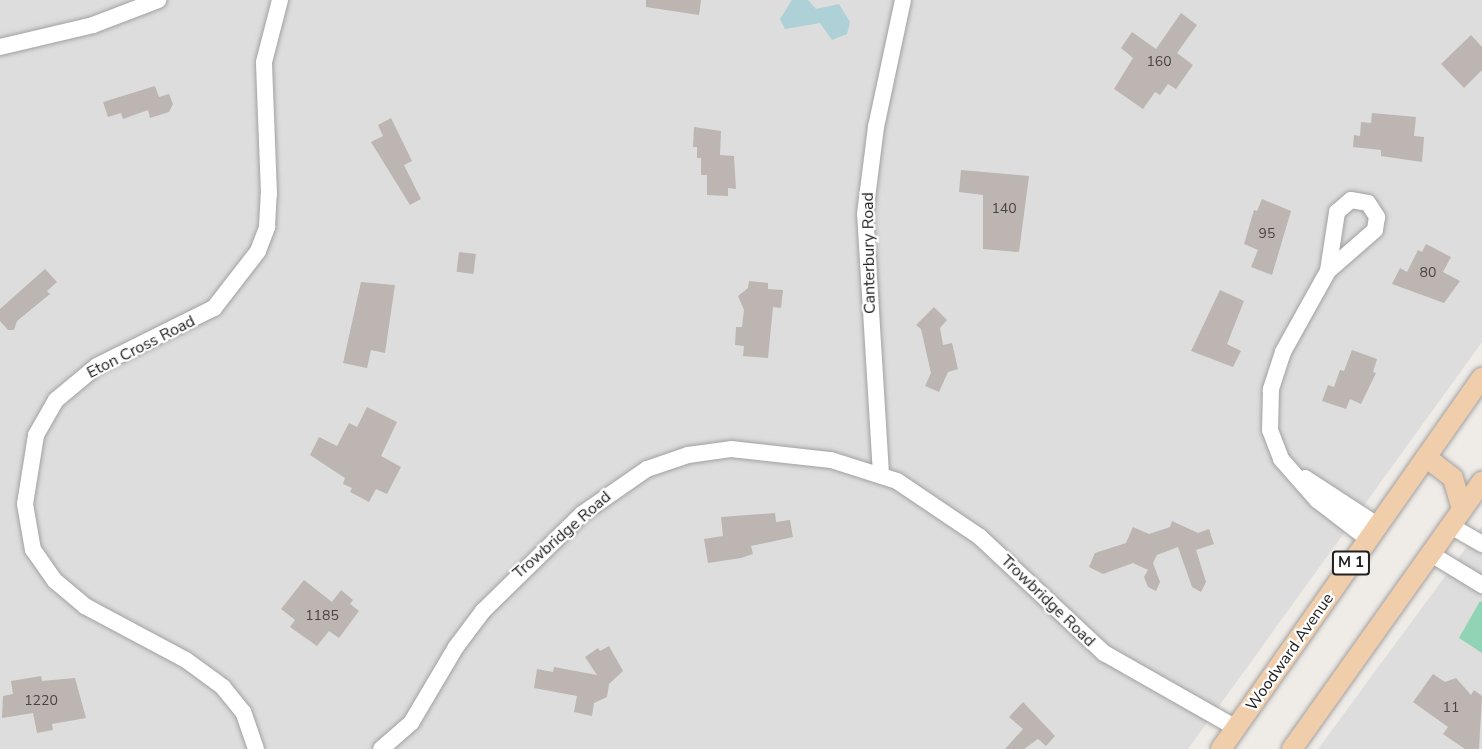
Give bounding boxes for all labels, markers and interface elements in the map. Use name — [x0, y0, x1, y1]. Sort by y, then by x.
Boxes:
house number: 160 — [1146, 54, 1172, 70]
street label: Canterbury Road — [858, 192, 880, 314]
house number: 140 — [991, 201, 1017, 217]
house number: 95 — [1259, 226, 1275, 242]
house number: 80 — [1420, 265, 1436, 281]
street label: Eton Cross Road — [84, 311, 198, 383]
street label: Trowbridge Road — [509, 487, 615, 583]
street label: Trowbridge Road — [997, 551, 1099, 651]
road number: M 1 — [1332, 551, 1370, 575]
street label: Woodward Avenue — [1242, 590, 1338, 714]
house number: 1185 — [305, 608, 339, 624]
house number: 1220 — [24, 693, 58, 709]
house number: 11 — [1443, 700, 1459, 716]

